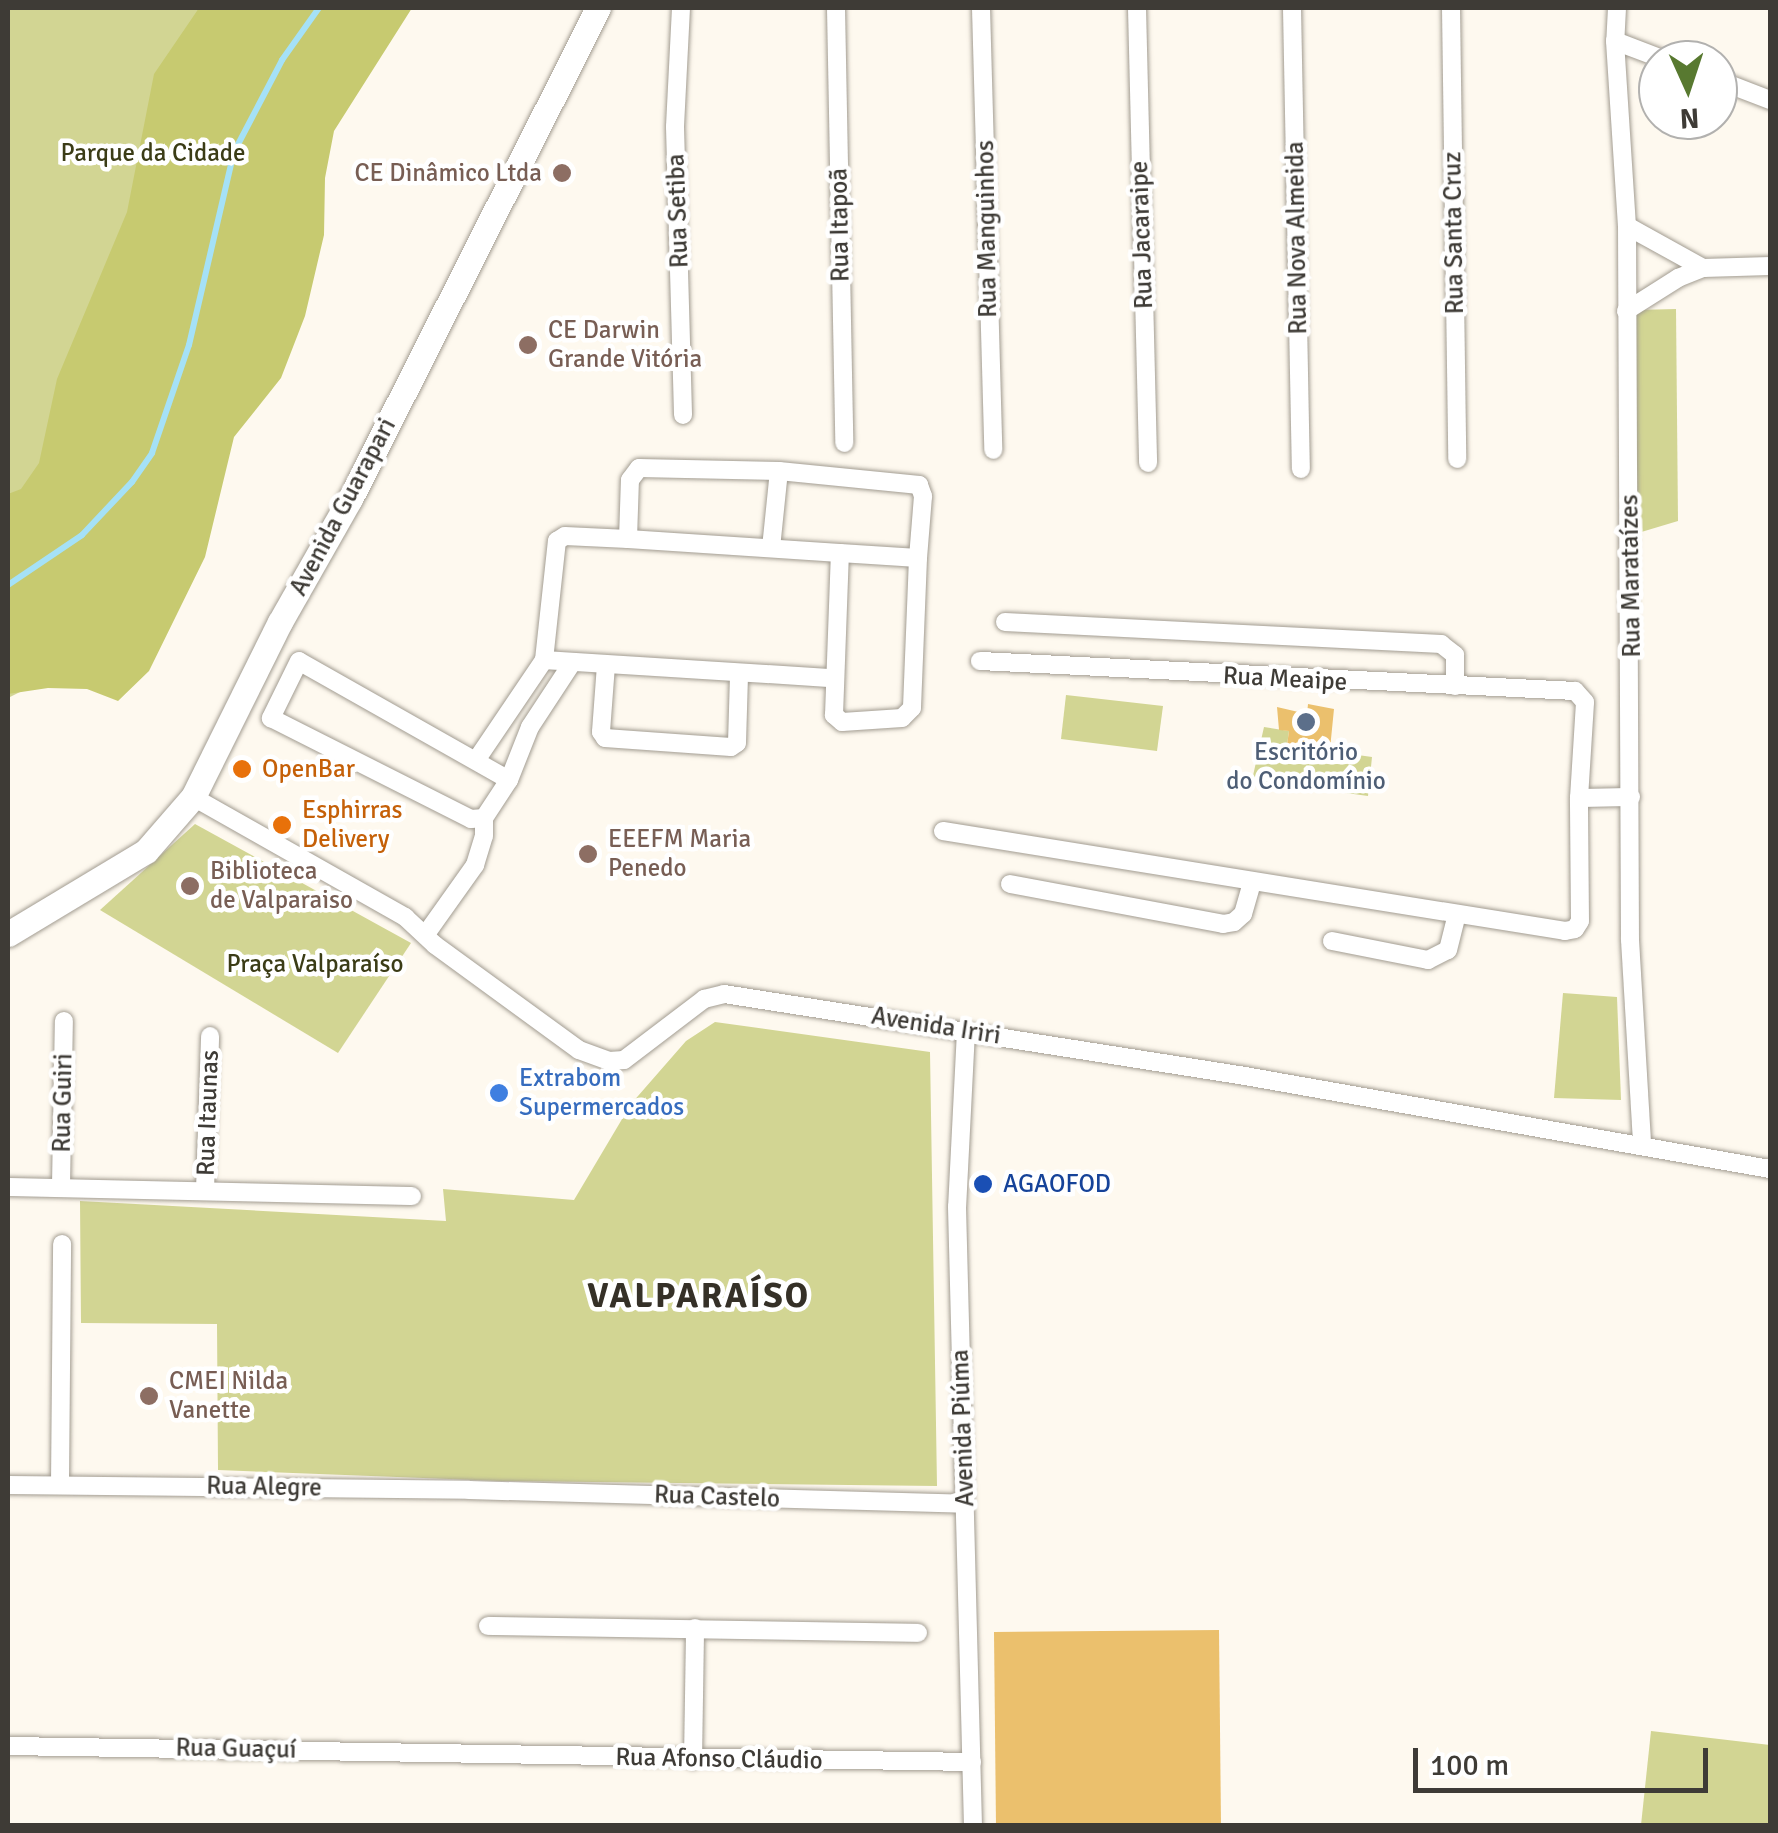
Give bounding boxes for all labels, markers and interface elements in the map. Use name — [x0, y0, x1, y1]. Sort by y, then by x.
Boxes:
north arrow — [1638, 40, 1738, 140]
text: N — [1679, 100, 1700, 135]
park label: Parque da Cidade — [60, 138, 246, 168]
street label: Rua Manguinhos — [970, 140, 1004, 318]
street label: Rua Nova Almeida — [1280, 141, 1314, 335]
street label: Rua Santa Cruz — [1438, 151, 1470, 315]
street label: Rua Setiba — [661, 153, 695, 269]
place label: CE Dinâmico Ltda — [354, 158, 542, 188]
street label: Rua Jacaraipe — [1124, 160, 1160, 310]
marker: CE Dinâmico Ltda — [551, 162, 573, 184]
street label: Rua Itapoã — [824, 168, 856, 282]
place label: CE Darwin Grande Vitória — [548, 316, 702, 375]
marker: CE Darwin Grande Vitória — [517, 334, 539, 356]
street label: Avenida Guarapari — [284, 413, 402, 601]
street label: Rua Marataízes — [1615, 494, 1647, 658]
street label: Rua Meaipe — [1222, 661, 1348, 697]
marker: Escritório do Condomínio — [1295, 711, 1317, 733]
place label: Escritório do Condomínio — [1226, 738, 1386, 797]
place label: OpenBar — [262, 754, 355, 784]
marker: OpenBar — [231, 758, 253, 780]
place label: Esphirras Delivery — [302, 796, 403, 855]
marker: Esphirras Delivery — [271, 814, 293, 836]
place label: EEEFM Maria Penedo — [608, 825, 751, 884]
marker: EEEFM Maria Penedo — [577, 843, 599, 865]
place label: Biblioteca de Valparaiso — [210, 857, 353, 916]
marker: Biblioteca de Valparaiso — [179, 875, 201, 897]
park label: Praça Valparaíso — [226, 949, 404, 979]
street label: Avenida Iriri — [869, 1001, 1003, 1051]
street label: Rua Itaunas — [191, 1050, 225, 1176]
street label: Rua Guiri — [47, 1053, 79, 1153]
place label: Extrabom Supermercados — [519, 1064, 684, 1123]
marker: Extrabom Supermercados — [488, 1082, 510, 1104]
place label: AGAOFOD — [1003, 1169, 1111, 1199]
marker: AGAOFOD — [972, 1173, 994, 1195]
district label: VALPARAÍSO — [587, 1275, 811, 1317]
street label: Avenida Piúma — [945, 1349, 981, 1507]
place label: CMEI Nilda Vanette — [169, 1367, 288, 1426]
marker: CMEI Nilda Vanette — [138, 1385, 160, 1407]
street label: Rua Alegre — [206, 1471, 322, 1503]
street label: Rua Castelo — [654, 1480, 780, 1514]
scale bar — [1418, 1728, 1713, 1790]
street label: Rua Guaçuí — [175, 1733, 297, 1765]
street label: Rua Afonso Cláudio — [615, 1742, 823, 1776]
text: 100 m — [1430, 1747, 1509, 1784]

